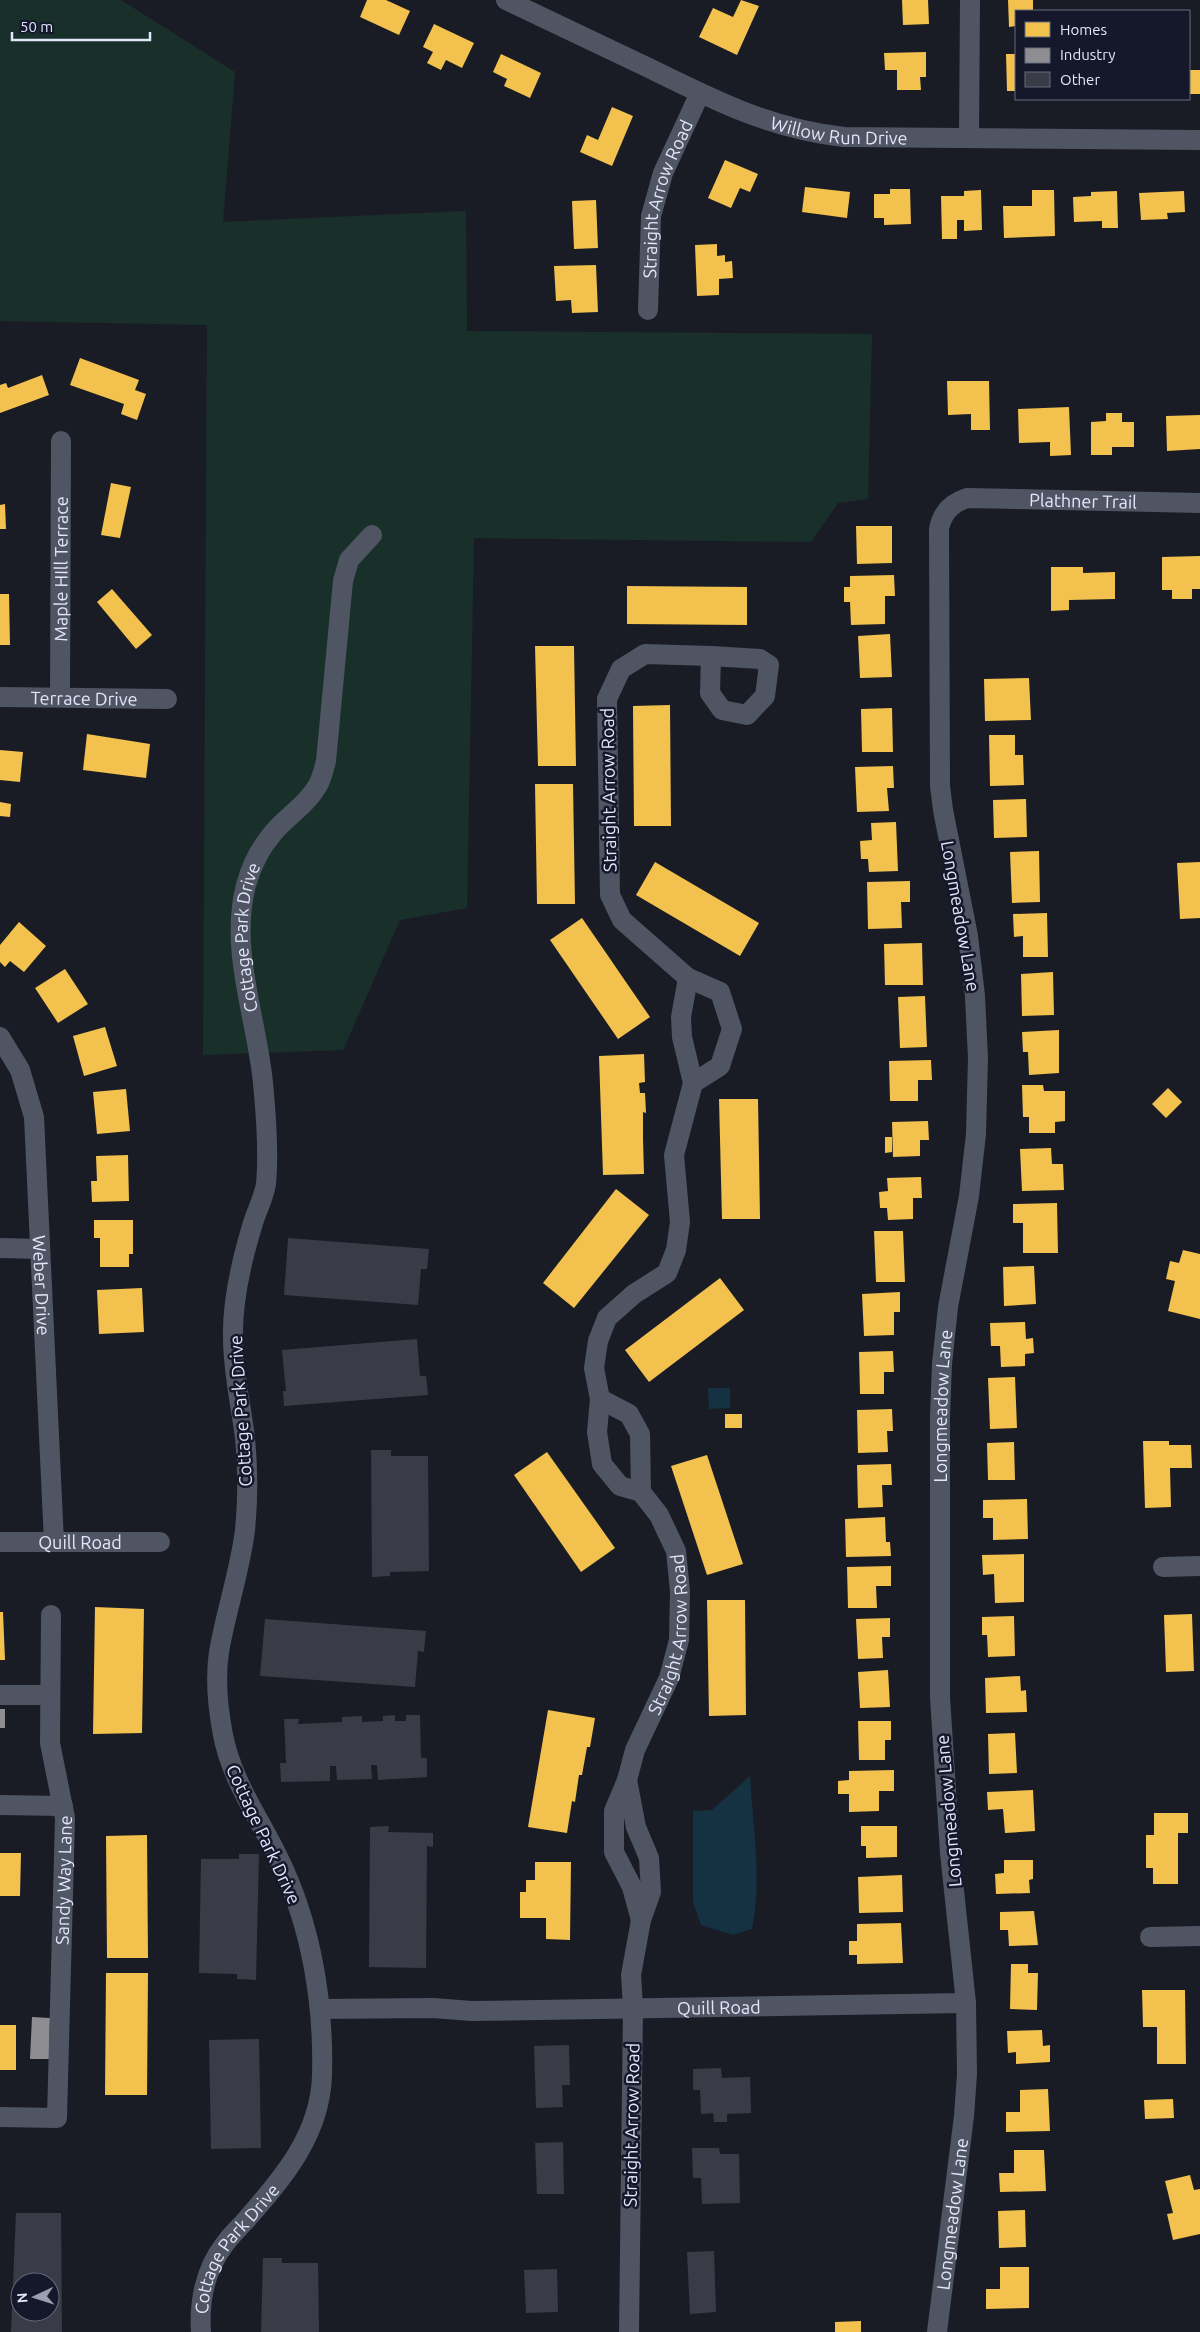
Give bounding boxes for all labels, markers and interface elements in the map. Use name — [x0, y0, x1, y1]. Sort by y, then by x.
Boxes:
scale bar — [12, 10, 150, 42]
legend — [1015, 10, 1190, 100]
text: 50 m — [20, 18, 53, 35]
text: Homes — [1060, 21, 1107, 38]
text: Industry — [1060, 46, 1115, 63]
text: Other — [1060, 71, 1100, 88]
street label: Willow Run Drive — [768, 112, 908, 148]
street label: Straight Arrow Road — [639, 117, 696, 278]
street label: Plathner Trail — [1029, 489, 1137, 512]
street label: Maple HIll Terrace — [50, 496, 71, 642]
street label: Terrace Drive — [30, 687, 138, 709]
street label: Straight Arrow Road — [597, 708, 619, 872]
street label: Longmeadow Lane — [938, 839, 984, 993]
street label: Cottage Park Drive — [231, 859, 263, 1014]
street label: Weber Drive — [30, 1235, 54, 1336]
street label: Longmeadow Lane — [930, 1329, 956, 1482]
street label: Cottage Park Drive — [225, 1335, 255, 1487]
street label: Quill Road — [38, 1532, 122, 1553]
street label: Straight Arrow Road — [643, 1553, 690, 1718]
street label: Longmeadow Lane — [931, 1734, 965, 1888]
street label: Cottage Park Drive — [223, 1761, 305, 1907]
street label: Sandy Way Lane — [52, 1815, 75, 1945]
street label: Quill Road — [677, 1996, 761, 2019]
street label: Straight Arrow Road — [620, 2043, 642, 2207]
street label: Longmeadow Lane — [932, 2137, 971, 2291]
street label: Cottage Park Drive — [191, 2180, 283, 2315]
north arrow — [10, 2272, 60, 2322]
text: N — [14, 2292, 30, 2304]

